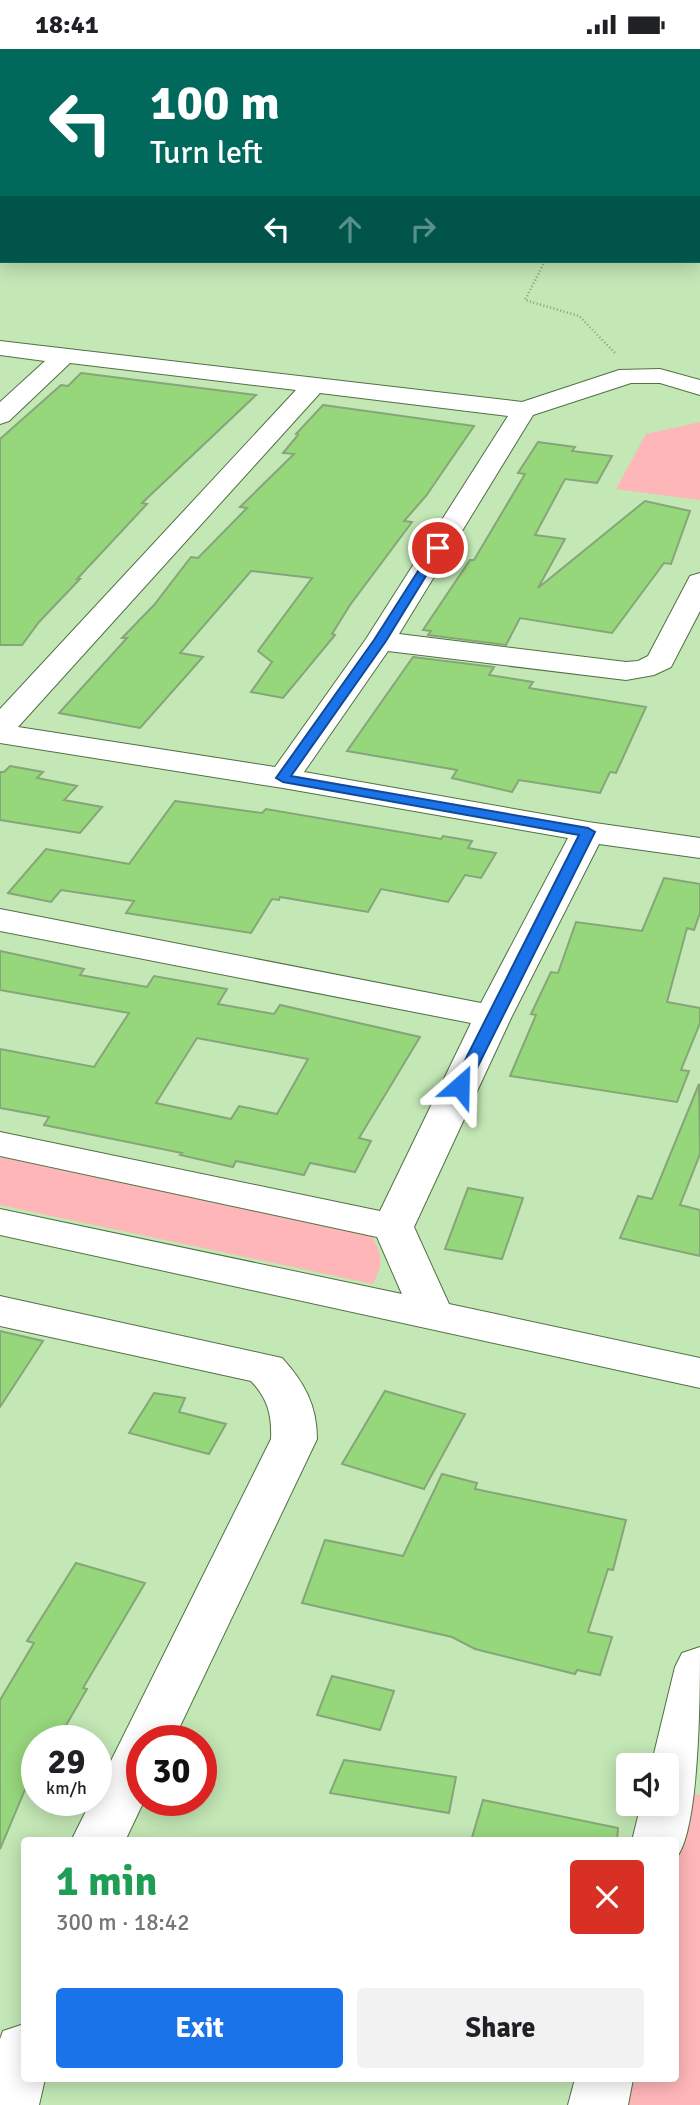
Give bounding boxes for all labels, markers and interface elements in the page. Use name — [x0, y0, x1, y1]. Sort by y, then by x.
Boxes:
text: 18:41 — [35, 9, 99, 41]
text: 100 m — [150, 73, 280, 133]
icon: left — [35, 77, 126, 168]
text: Turn left — [150, 133, 263, 172]
icon: left — [258, 210, 296, 248]
icon: ahead — [331, 210, 369, 248]
icon: right — [404, 210, 442, 248]
pin — [408, 518, 468, 578]
icon: arrive — [419, 529, 457, 567]
position arrow — [423, 1049, 497, 1123]
speed limit sign: 30 — [126, 1725, 217, 1816]
text: 29 — [48, 1740, 85, 1783]
map controls — [616, 1753, 679, 1816]
button: sound — [616, 1753, 679, 1816]
text: km/h — [46, 1777, 87, 1799]
text: 1 min — [56, 1856, 157, 1907]
button: close — [570, 1860, 644, 1934]
text: 300 m · 18:42 — [56, 1908, 190, 1937]
button: Exit — [56, 1988, 343, 2068]
button: Share — [357, 1988, 644, 2068]

